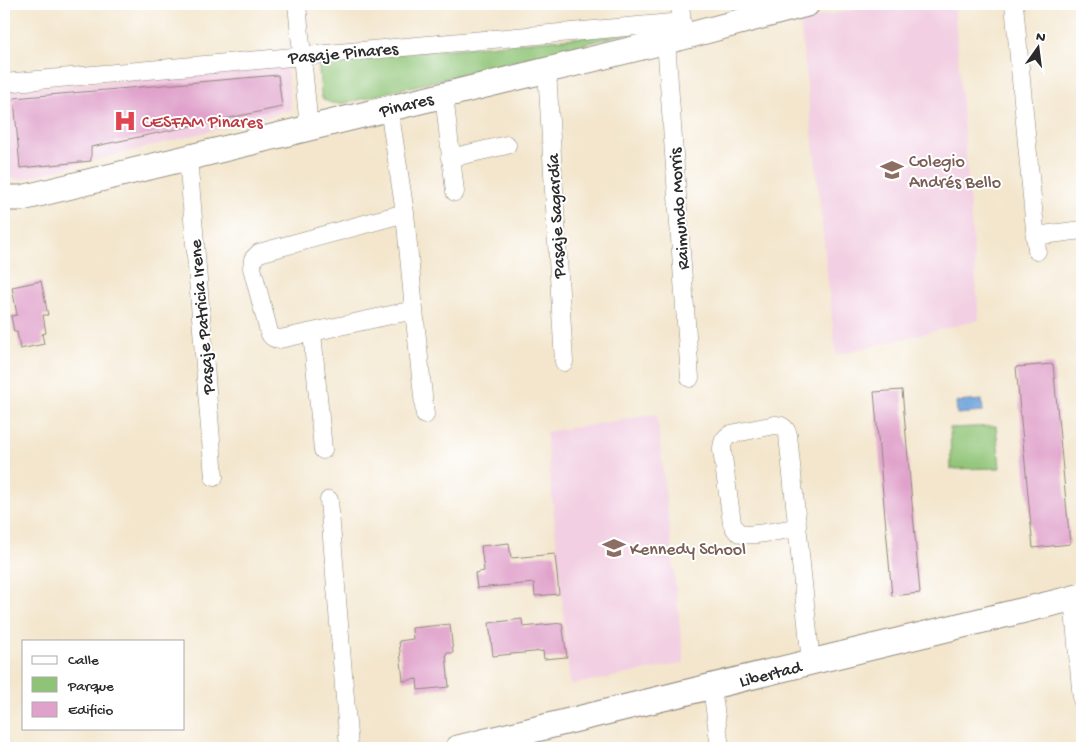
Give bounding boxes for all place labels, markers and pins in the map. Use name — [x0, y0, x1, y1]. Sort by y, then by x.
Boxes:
hospital icon: CESFAM Pinares — [112, 108, 138, 134]
place label: CESFAM Pinares — [142, 113, 264, 134]
place label: Colegio Andrés Bello — [909, 152, 1001, 194]
school or university icon: Colegio Andrés Bello — [879, 157, 905, 183]
school or university icon: Kennedy School — [601, 535, 627, 561]
place label: Kennedy School — [630, 540, 746, 561]

